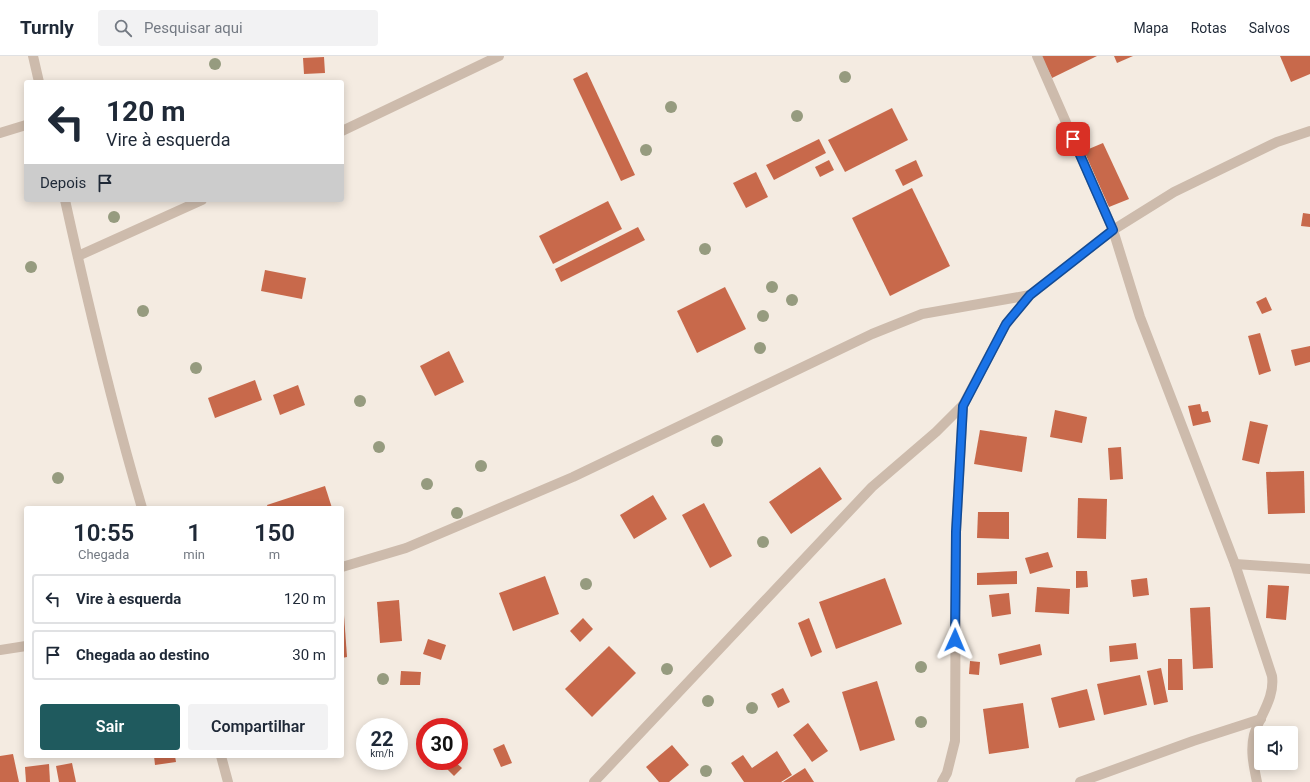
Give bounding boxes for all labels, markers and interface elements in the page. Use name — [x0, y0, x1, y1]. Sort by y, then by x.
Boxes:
search box — [98, 10, 378, 46]
text: Turnly — [20, 16, 74, 39]
icon: search — [112, 17, 134, 39]
text: Pesquisar aqui — [144, 19, 243, 37]
text: Mapa — [1133, 20, 1169, 36]
text: Rotas — [1191, 20, 1227, 36]
text: Salvos — [1249, 20, 1290, 36]
text: 120 m — [106, 95, 185, 128]
icon: left — [40, 96, 92, 148]
pin — [1056, 122, 1090, 156]
icon: arrive — [1062, 128, 1084, 150]
text: Vire à esquerda — [106, 129, 230, 150]
icon: arrive — [94, 172, 116, 194]
text: Depois — [40, 174, 86, 192]
text: 10:55 — [73, 519, 134, 547]
text: 1 — [187, 519, 201, 547]
text: 150 — [254, 519, 295, 547]
text: Chegada — [78, 547, 129, 562]
text: min — [183, 547, 205, 562]
text: m — [269, 547, 280, 562]
icon: left — [42, 588, 64, 610]
text: Vire à esquerda — [76, 590, 181, 608]
text: 120 m — [284, 590, 326, 608]
position arrow — [934, 619, 976, 661]
icon: arrive — [42, 644, 64, 666]
text: Chegada ao destino — [76, 646, 210, 664]
text: 30 m — [292, 646, 326, 664]
button: Sair — [40, 704, 180, 750]
button: Compartilhar — [188, 704, 328, 750]
speed limit sign: 30 — [416, 718, 468, 770]
map controls — [1254, 726, 1298, 770]
button: sound — [1254, 726, 1298, 770]
text: 22 — [371, 727, 393, 751]
text: km/h — [370, 748, 394, 759]

